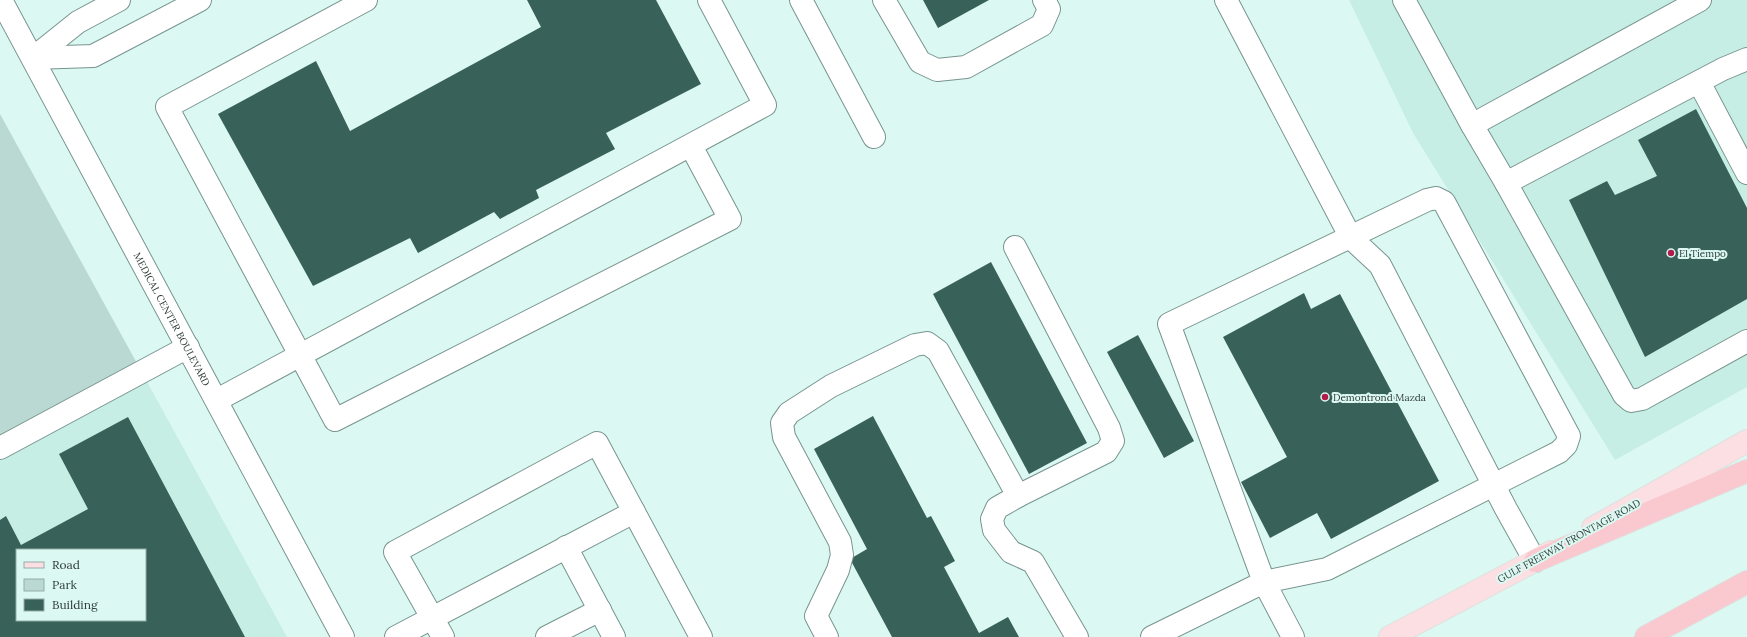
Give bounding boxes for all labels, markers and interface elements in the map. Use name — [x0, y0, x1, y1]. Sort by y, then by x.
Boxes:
place label: El Tiempo — [1679, 247, 1726, 260]
marker: El Tiempo — [1666, 248, 1676, 258]
street label: MEDICAL CENTER BOULEVARD — [131, 250, 213, 388]
place label: Demontrond Mazda — [1333, 391, 1426, 404]
marker: Demontrond Mazda — [1320, 392, 1330, 402]
street label: GULF FREEWAY FRONTAGE ROAD — [1495, 496, 1643, 586]
legend — [16, 549, 146, 621]
text: Road — [52, 557, 80, 572]
text: Park — [52, 577, 78, 592]
text: Building — [52, 597, 98, 612]

